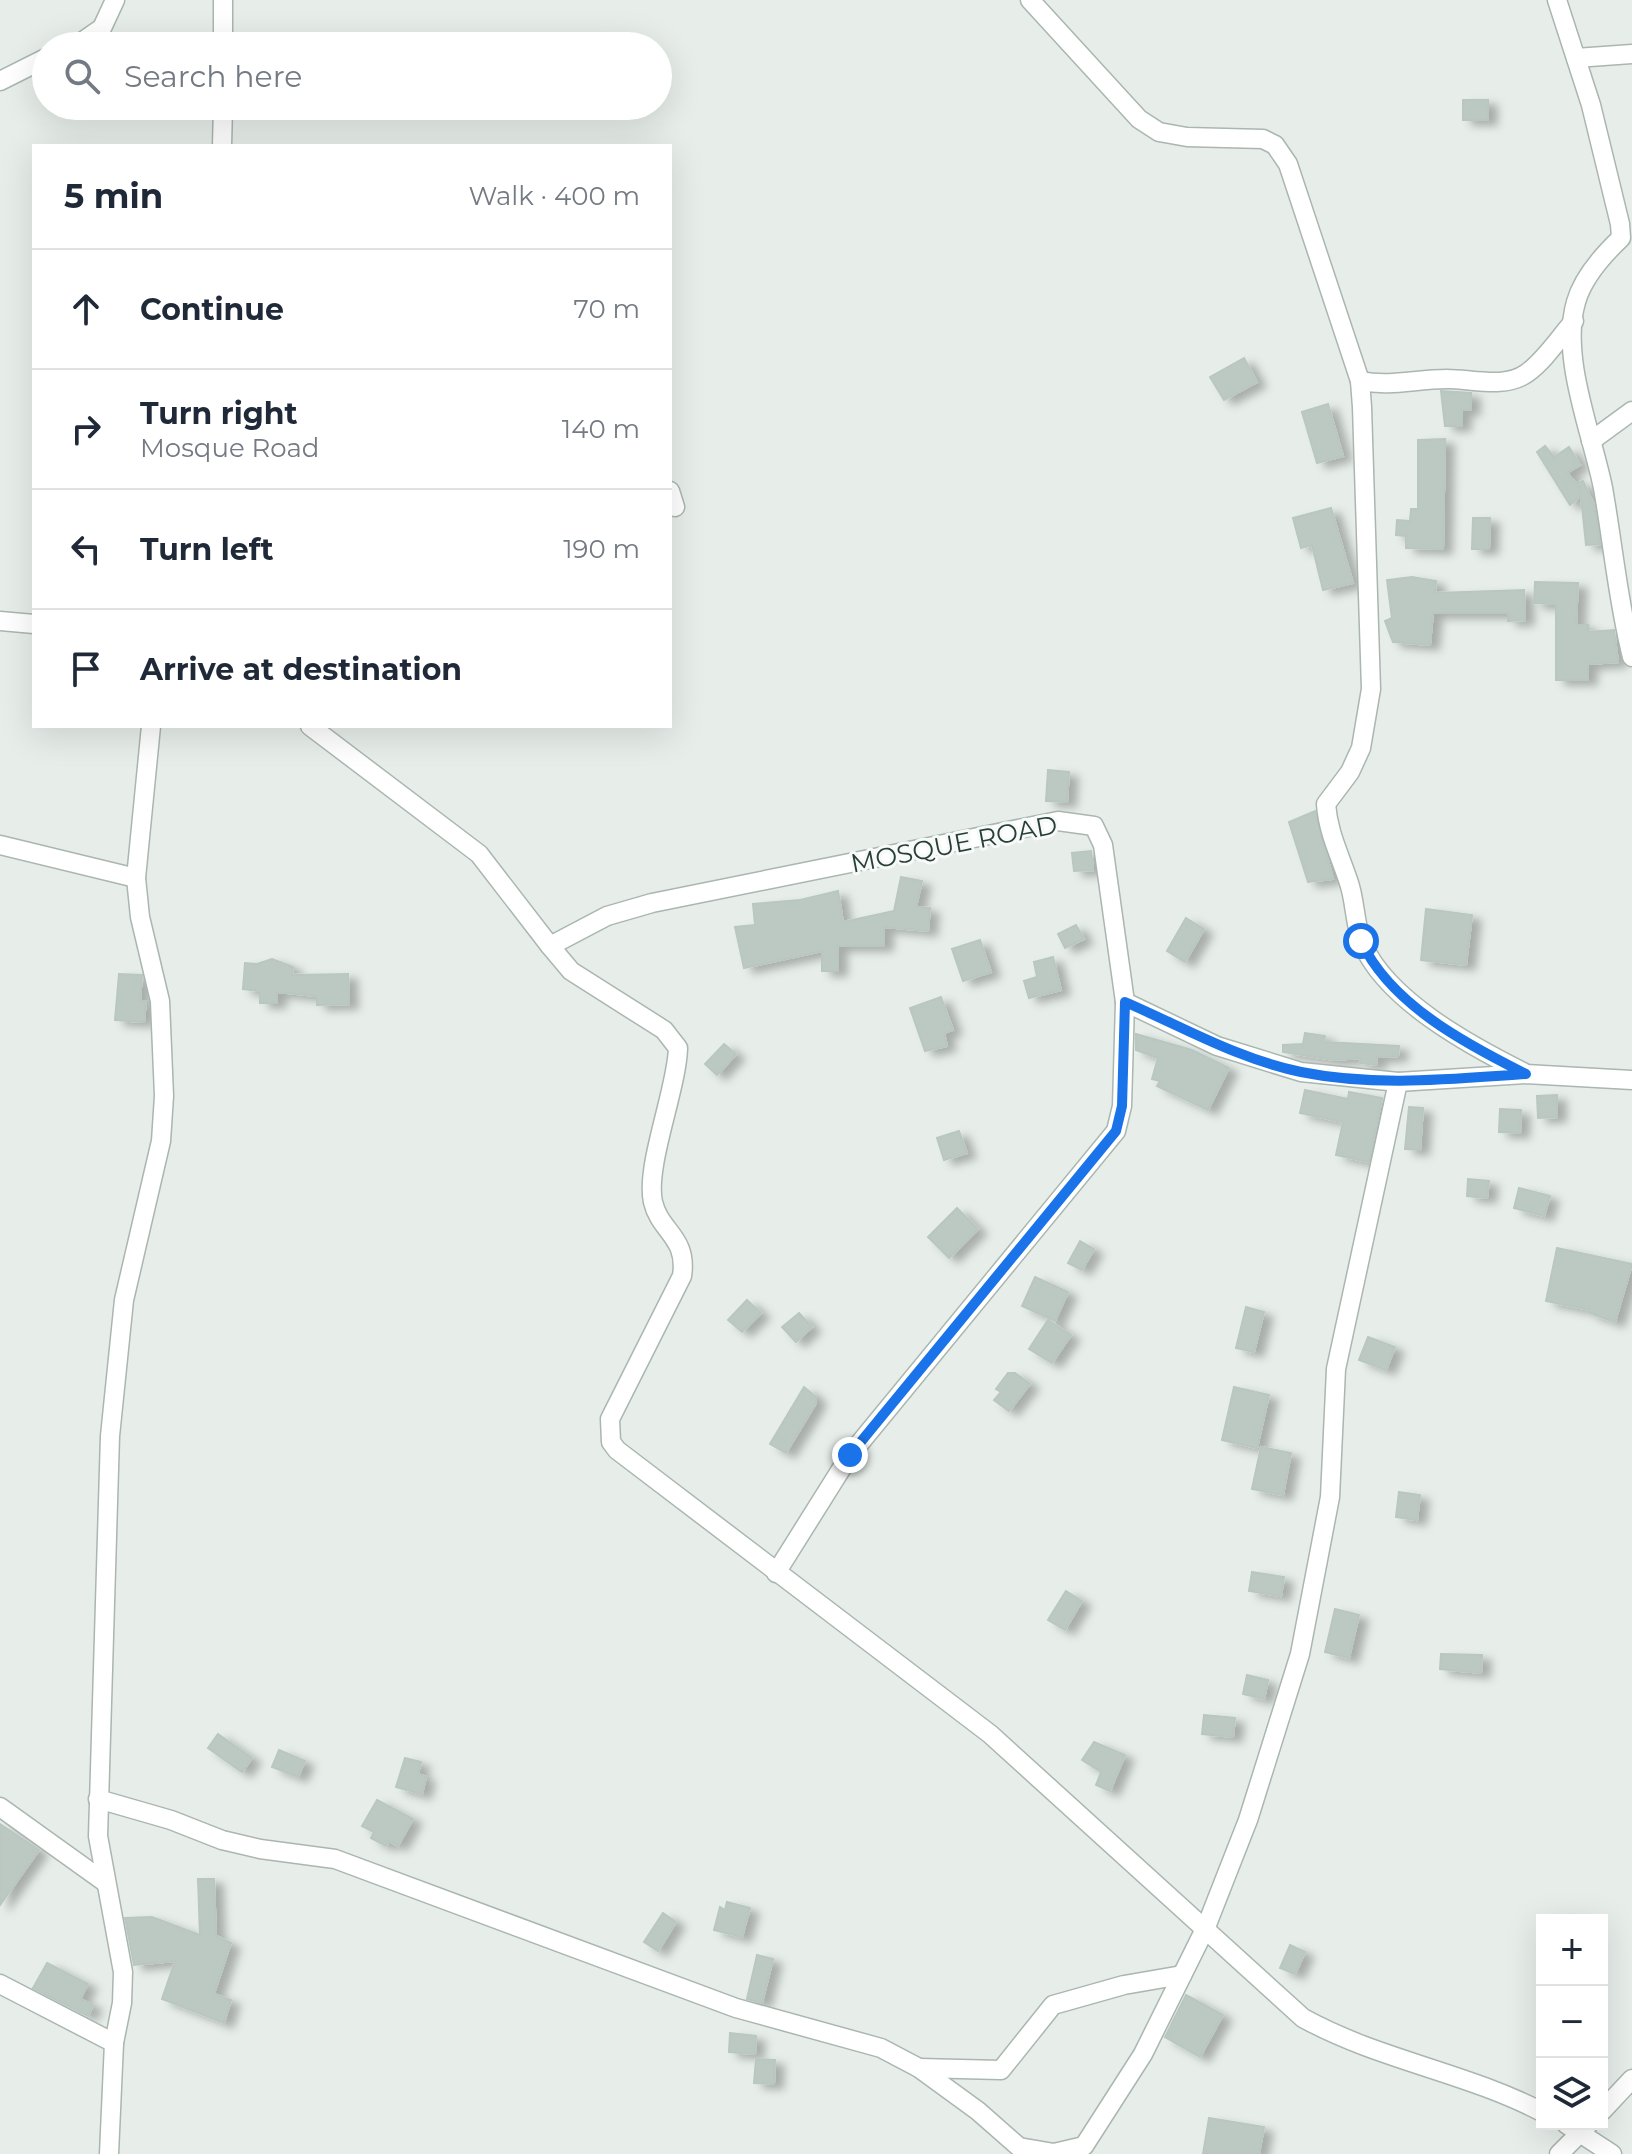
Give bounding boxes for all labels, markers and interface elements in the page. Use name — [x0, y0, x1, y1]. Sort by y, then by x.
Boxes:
search box — [32, 32, 672, 120]
icon: search — [60, 54, 104, 98]
text: Search here — [124, 58, 302, 95]
text: 5 min — [64, 175, 163, 217]
text: Walk · 400 m — [468, 180, 640, 212]
icon: ahead — [64, 287, 108, 331]
text: Continue — [140, 291, 284, 328]
text: 70 m — [574, 293, 640, 325]
text: Turn right — [140, 395, 297, 432]
icon: right — [64, 407, 108, 451]
text: 140 m — [562, 413, 640, 445]
text: Mosque Road — [140, 432, 319, 464]
icon: left — [64, 527, 108, 571]
text: Turn left — [140, 531, 273, 568]
text: 190 m — [563, 533, 640, 565]
icon: arrive — [64, 647, 108, 691]
text: Arrive at destination — [140, 651, 462, 688]
street label: MOSQUE ROAD — [848, 808, 1060, 880]
route start — [1343, 923, 1379, 959]
route end — [832, 1437, 868, 1473]
map controls — [1536, 1914, 1608, 2130]
button: + — [1536, 1914, 1608, 1986]
button: − — [1536, 1986, 1608, 2058]
button: layers — [1536, 2058, 1608, 2130]

